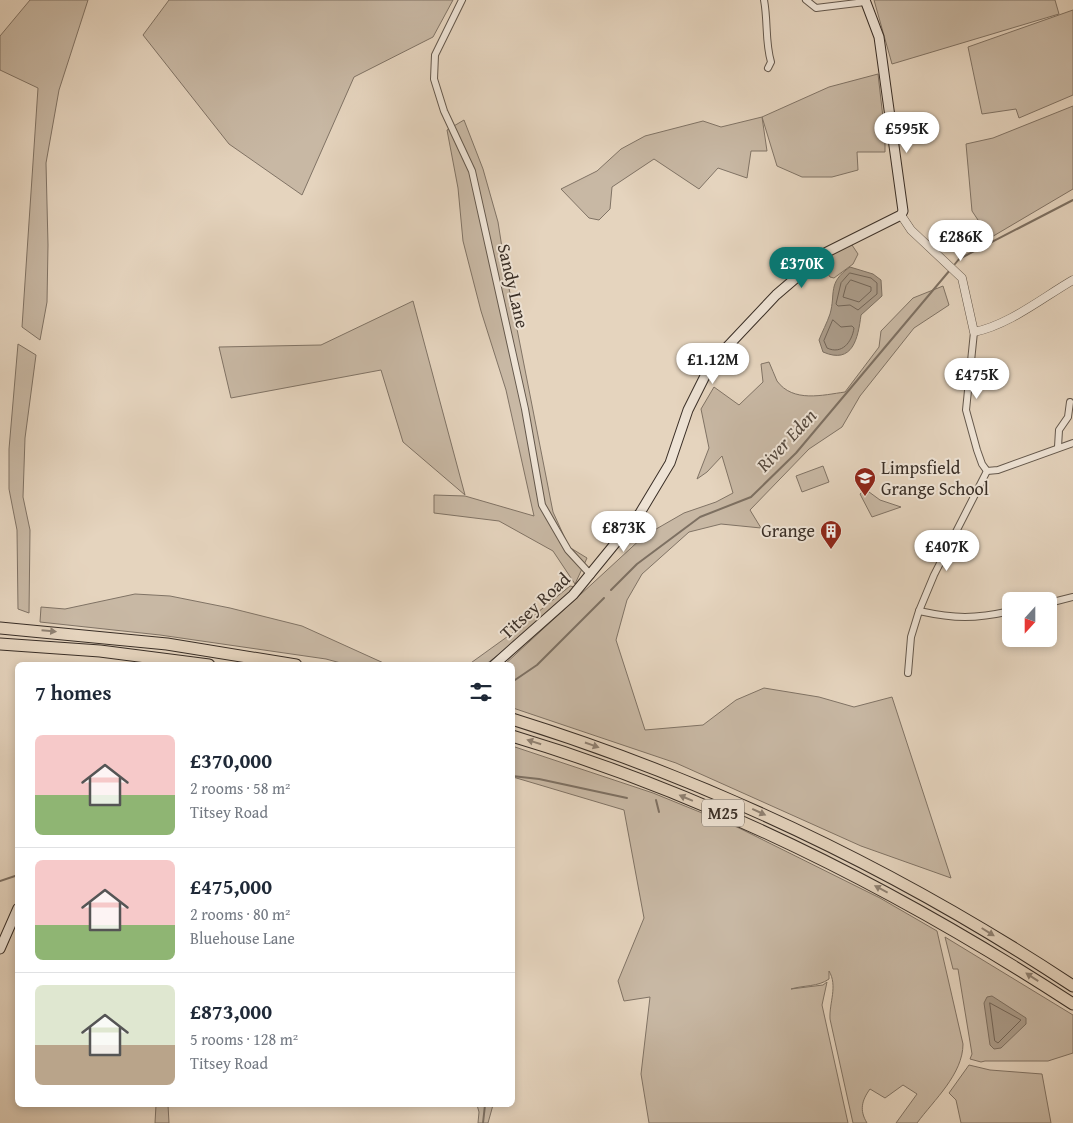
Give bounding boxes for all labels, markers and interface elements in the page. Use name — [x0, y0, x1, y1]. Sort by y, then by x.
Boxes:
pin: £595K — [872, 112, 942, 154]
text: £595K — [885, 116, 929, 140]
pin: £286K — [926, 220, 996, 262]
text: £286K — [939, 224, 983, 248]
street label: Sandy Lane — [491, 241, 536, 331]
pin: £370K — [767, 246, 837, 289]
text: £370K — [780, 251, 824, 275]
pin: £1.12M — [672, 342, 754, 385]
text: £1.12M — [687, 347, 739, 371]
pin: £475K — [942, 358, 1012, 400]
text: £475K — [955, 362, 999, 386]
water label: River Eden — [749, 402, 823, 479]
place label: Limpsfield Grange School — [881, 454, 989, 502]
school or university icon: Limpsfield Grange School — [853, 466, 877, 497]
pin: £873K — [589, 510, 659, 553]
text: £873K — [602, 515, 646, 539]
place label: Grange — [761, 517, 815, 544]
building icon: Grange — [819, 519, 843, 550]
pin: £407K — [912, 530, 982, 572]
text: £407K — [925, 534, 969, 558]
street label: Titsey Road — [493, 566, 576, 645]
north arrow — [1002, 592, 1058, 648]
map controls — [1002, 592, 1057, 647]
one-way arrow — [41, 628, 57, 636]
text: 7 homes — [35, 677, 111, 708]
icon: filters — [467, 678, 495, 706]
one-way arrow — [526, 738, 541, 746]
one-way arrow — [585, 742, 600, 750]
text: £370,000 — [190, 745, 272, 776]
icon: home — [75, 755, 135, 815]
text: 2 rooms · 58 m² — [190, 776, 290, 800]
one-way arrow — [678, 794, 693, 802]
text: Titsey Road — [190, 800, 268, 824]
road number: M25 — [702, 800, 744, 826]
one-way arrow — [752, 808, 766, 816]
text: £475,000 — [190, 871, 272, 902]
icon: home — [75, 880, 135, 940]
one-way arrow — [874, 885, 888, 893]
text: 2 rooms · 80 m² — [190, 902, 290, 926]
text: Bluehouse Lane — [190, 926, 295, 950]
one-way arrow — [982, 927, 995, 936]
one-way arrow — [1026, 973, 1039, 982]
text: £873,000 — [190, 996, 272, 1027]
icon: home — [75, 1005, 135, 1065]
text: 5 rooms · 128 m² — [190, 1027, 298, 1051]
text: Titsey Road — [190, 1051, 268, 1075]

